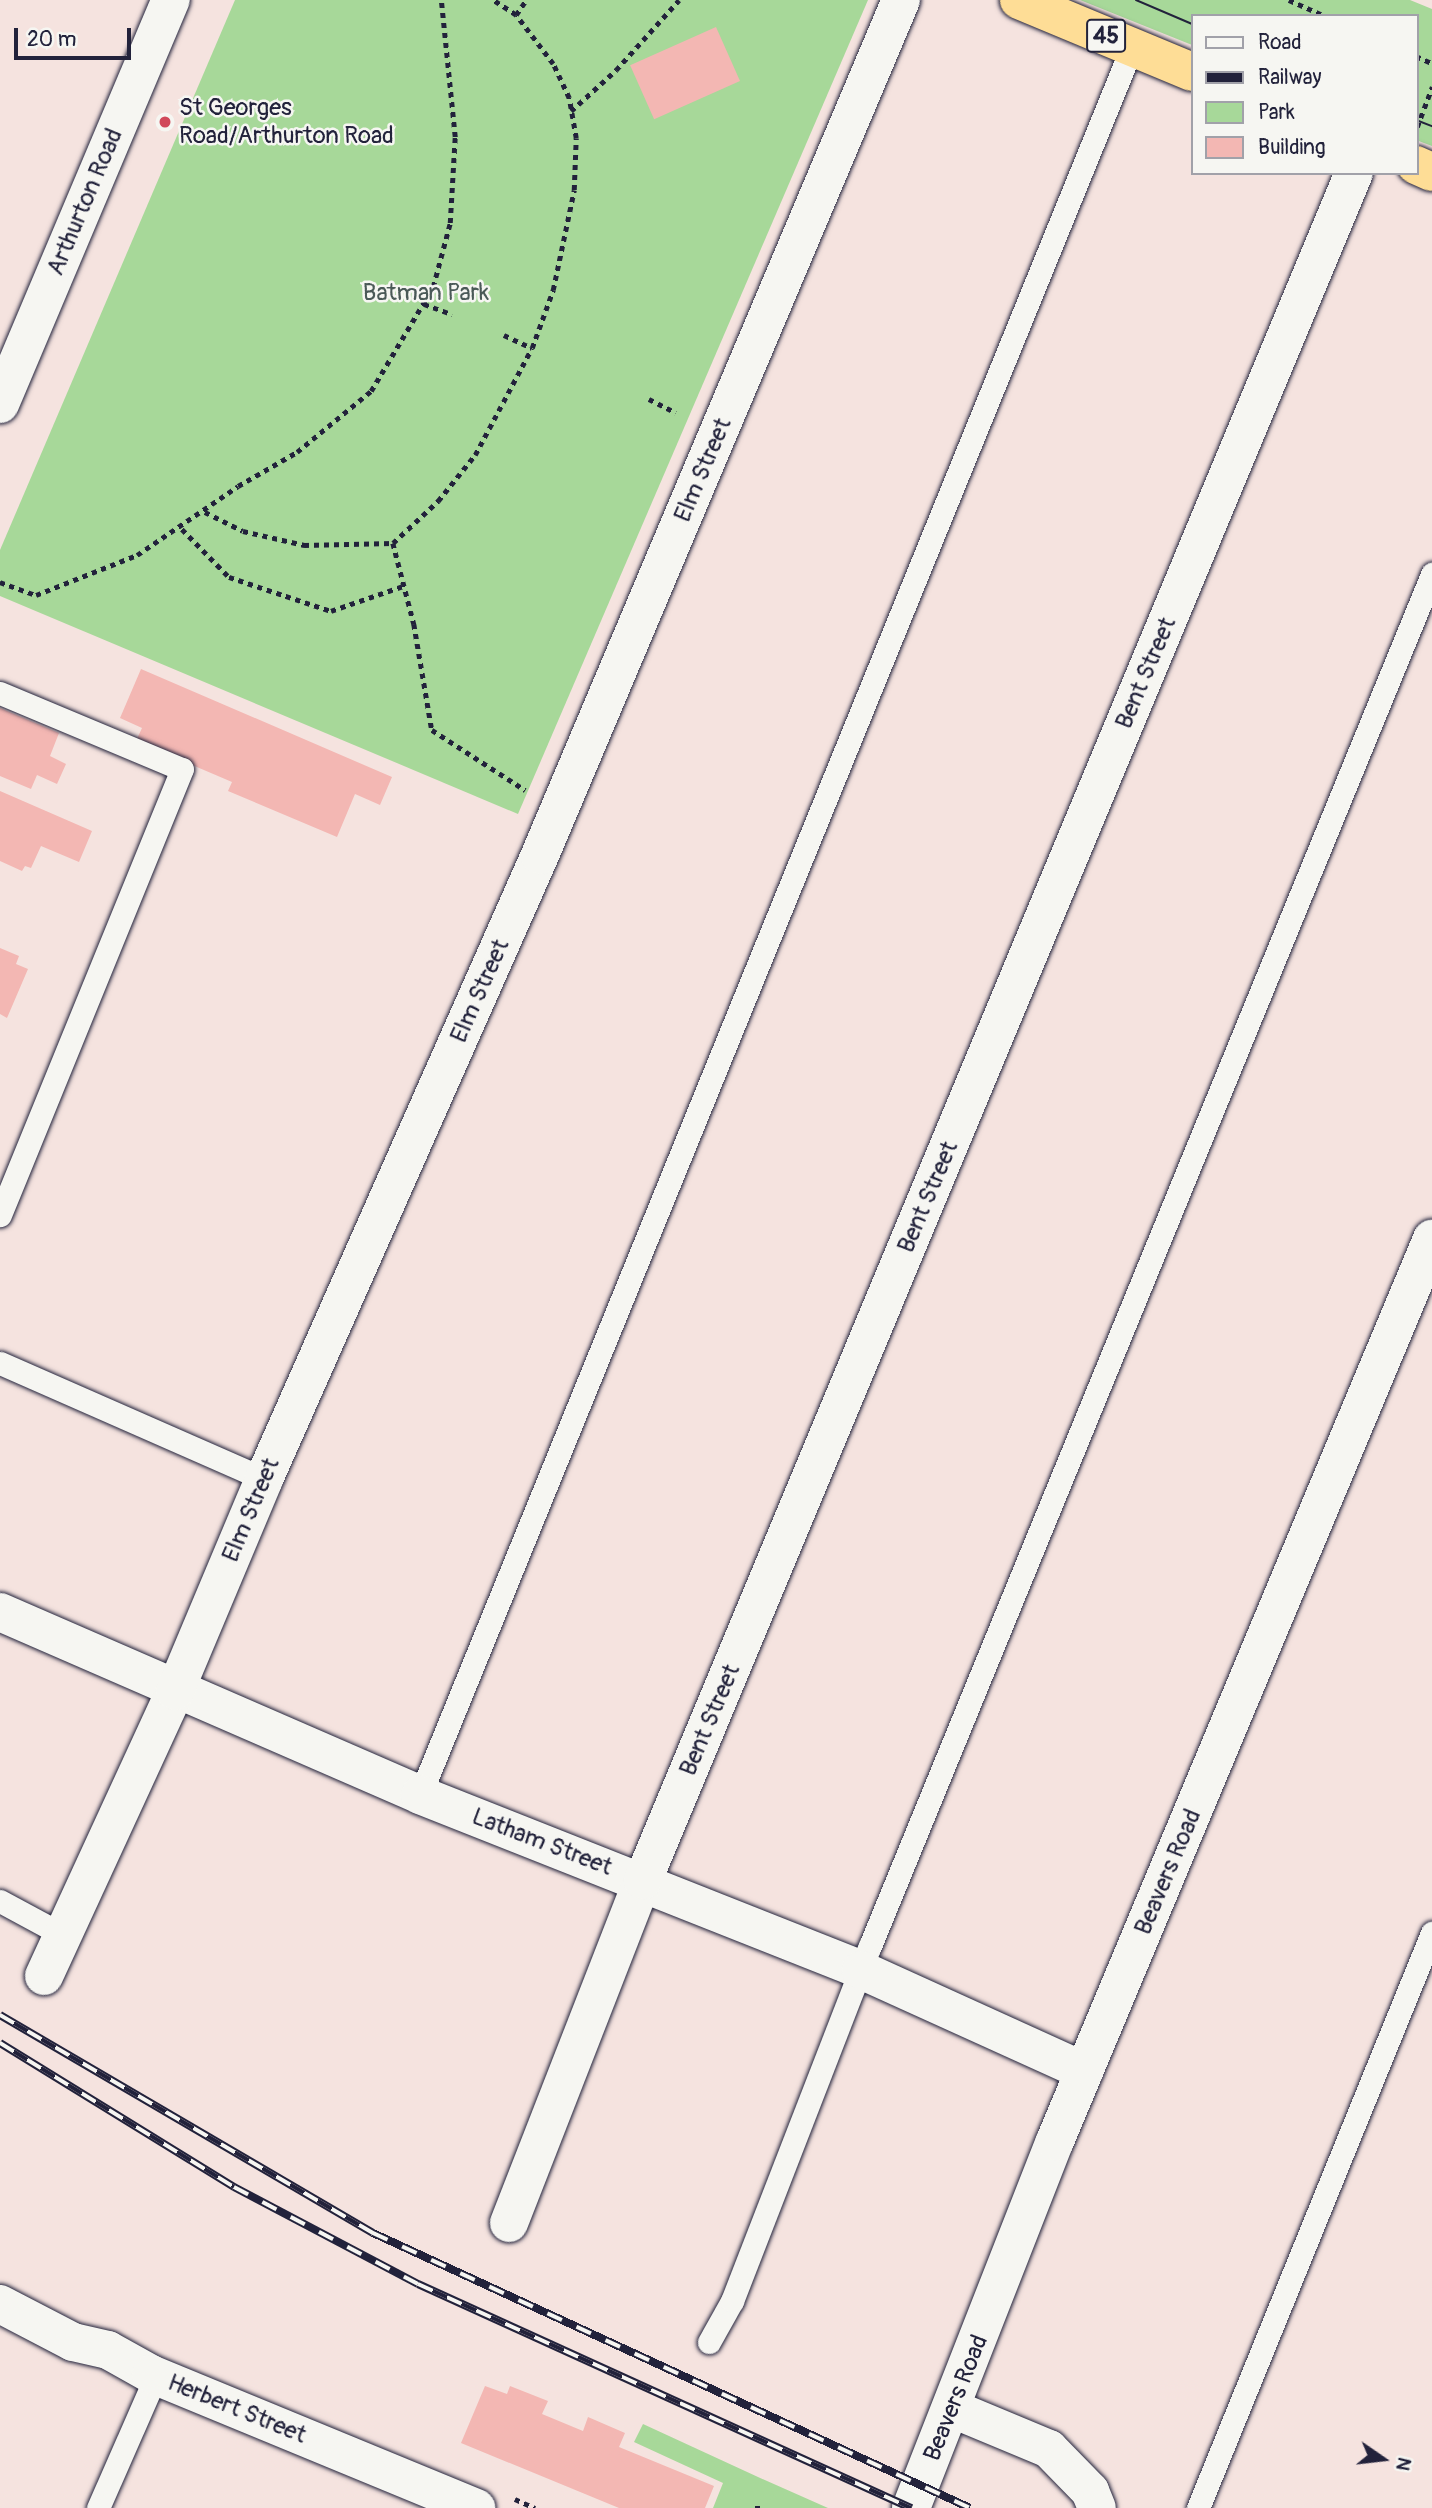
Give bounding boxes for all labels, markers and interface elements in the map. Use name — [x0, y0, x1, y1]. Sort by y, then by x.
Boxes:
scale bar — [18, 14, 135, 58]
legend — [1190, 14, 1418, 175]
road number: 45 — [1085, 17, 1127, 56]
text: 20 m — [27, 26, 76, 53]
text: Road — [1258, 29, 1302, 56]
text: Railway — [1258, 64, 1322, 91]
place label: St Georges Road/Arthurton Road — [179, 94, 394, 150]
text: Park — [1258, 99, 1295, 126]
marker: St Georges Road/Arthurton Road — [157, 114, 173, 130]
street label: Arthurton Road — [41, 124, 129, 280]
text: Building — [1258, 134, 1325, 161]
park label: Batman Park — [363, 279, 489, 307]
street label: Elm Street — [668, 414, 738, 526]
street label: Bent Street — [1110, 613, 1182, 733]
street label: Elm Street — [445, 935, 515, 1047]
street label: Bent Street — [892, 1137, 964, 1257]
street label: Elm Street — [216, 1454, 286, 1566]
street label: Bent Street — [674, 1660, 746, 1780]
street label: Latham Street — [468, 1802, 616, 1882]
street label: Beavers Road — [1129, 1805, 1207, 1939]
street label: Beavers Road — [918, 2331, 994, 2465]
street label: Herbert Street — [164, 2368, 310, 2450]
north arrow — [1348, 2424, 1418, 2494]
text: N — [1390, 2455, 1417, 2473]

